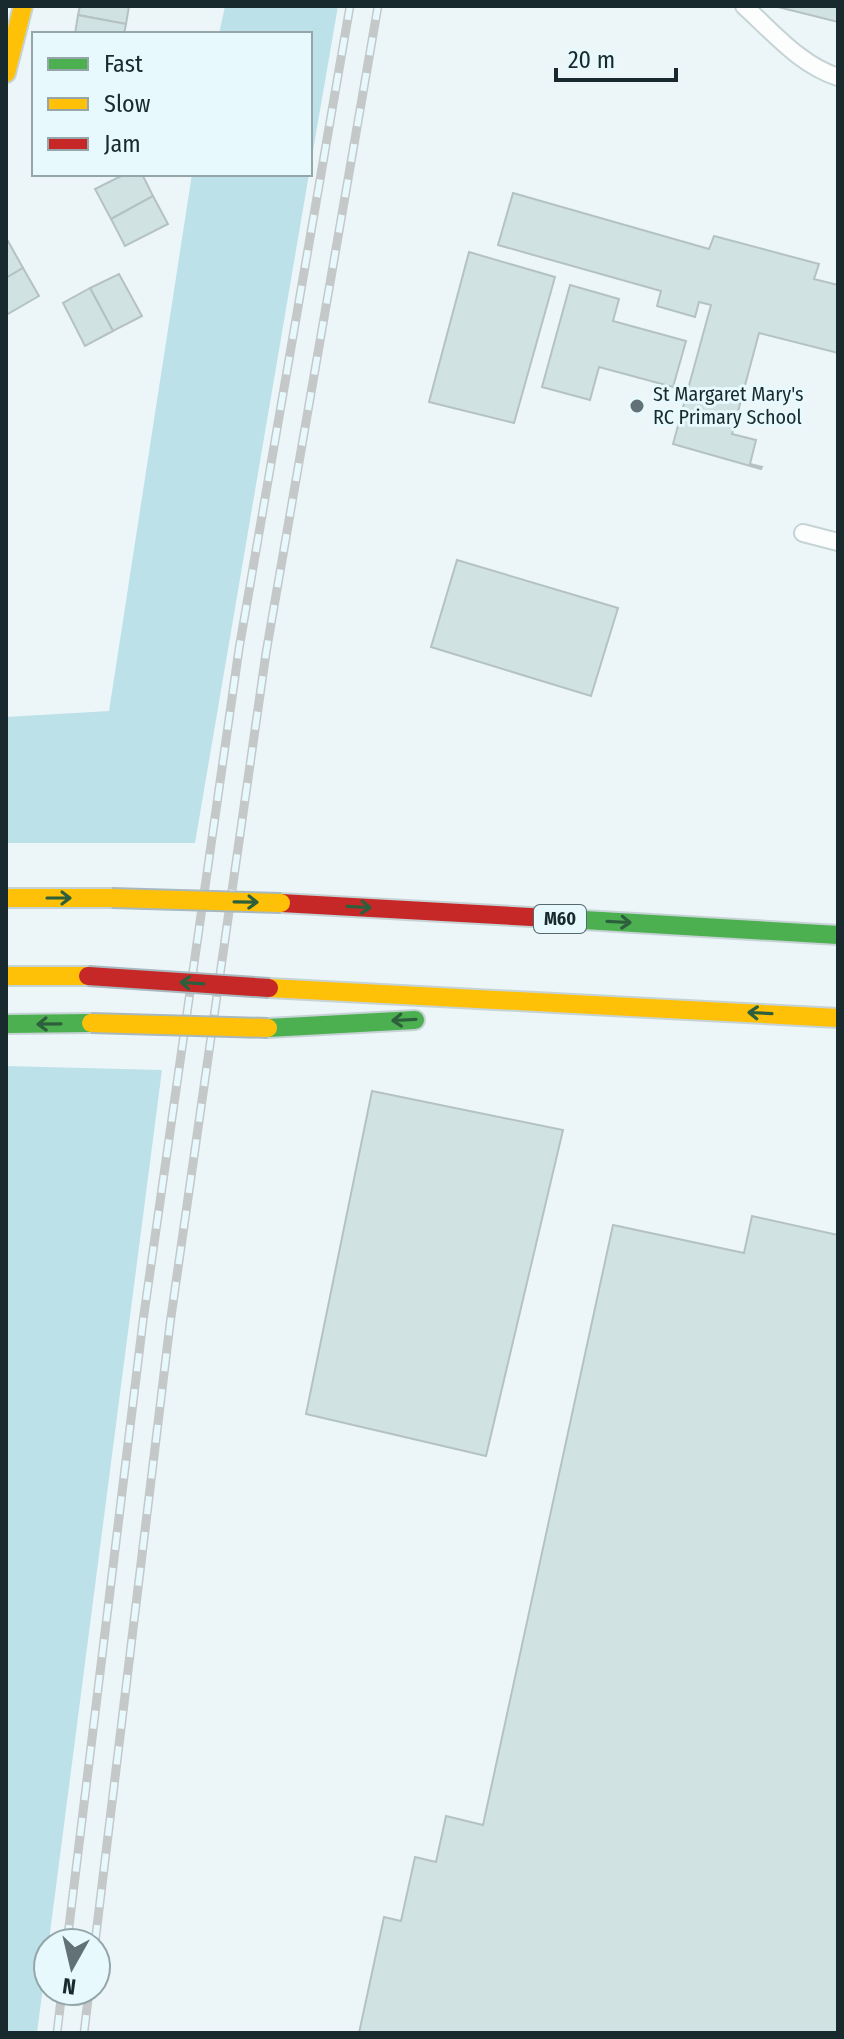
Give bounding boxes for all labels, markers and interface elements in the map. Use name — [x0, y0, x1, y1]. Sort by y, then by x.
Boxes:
legend — [32, 32, 312, 176]
scale bar — [556, 32, 676, 82]
text: 20 m — [568, 46, 615, 74]
text: Fast — [104, 50, 143, 78]
text: Slow — [104, 90, 151, 118]
text: Jam — [104, 130, 141, 158]
place label: St Margaret Mary's RC Primary School — [653, 382, 804, 429]
marker: St Margaret Mary's RC Primary School — [628, 397, 646, 415]
one-way arrow — [45, 890, 72, 906]
one-way arrow — [232, 894, 259, 909]
one-way arrow — [345, 900, 372, 915]
road number: M60 — [534, 905, 586, 933]
one-way arrow — [605, 915, 632, 930]
one-way arrow — [179, 975, 206, 990]
one-way arrow — [747, 1005, 774, 1020]
one-way arrow — [391, 1013, 418, 1028]
one-way arrow — [36, 1016, 63, 1031]
north arrow — [32, 1927, 112, 2007]
text: N — [61, 1972, 78, 2001]

